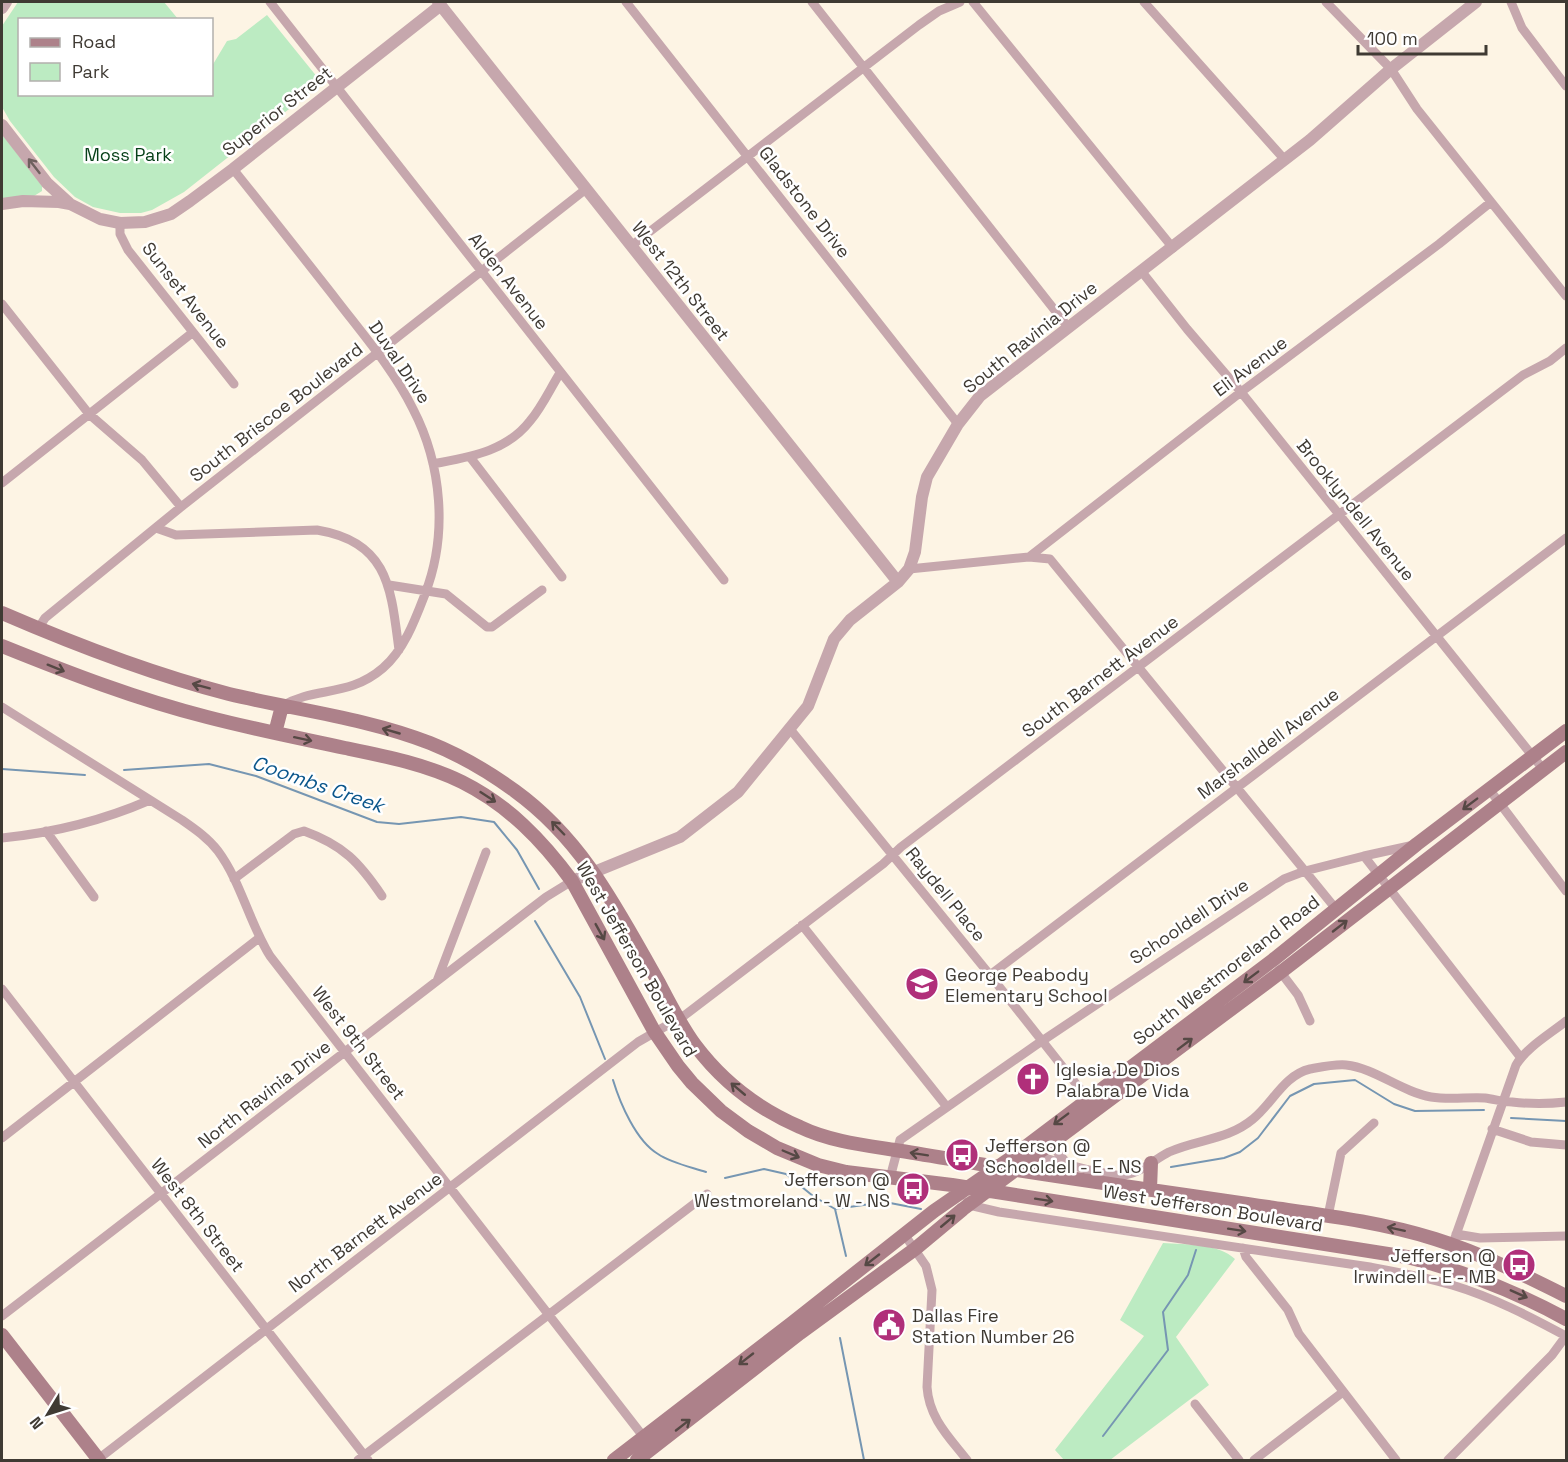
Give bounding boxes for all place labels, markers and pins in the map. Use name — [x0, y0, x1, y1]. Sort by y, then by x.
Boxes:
place label: George Peabody Elementary School — [945, 963, 1108, 1007]
school or university icon: George Peabody Elementary School — [904, 966, 940, 1002]
place label: Iglesia De Dios Palabra De Vida — [1056, 1058, 1189, 1102]
church icon: Iglesia De Dios Palabra De Vida — [1015, 1061, 1051, 1097]
place label: Jefferson @ Schooldell - E - NS — [985, 1134, 1142, 1178]
bus stop icon: Jefferson @ Schooldell - E - NS — [944, 1137, 980, 1173]
place label: Jefferson @ Westmoreland - W - NS — [694, 1168, 890, 1212]
bus stop icon: Jefferson @ Westmoreland - W - NS — [895, 1171, 931, 1207]
place label: Jefferson @ Irwindell - E - MB — [1353, 1244, 1496, 1288]
bus stop icon: Jefferson @ Irwindell - E - MB — [1501, 1247, 1537, 1283]
place label: Dallas Fire Station Number 26 — [912, 1304, 1075, 1348]
public building icon: Dallas Fire Station Number 26 — [871, 1307, 907, 1343]

